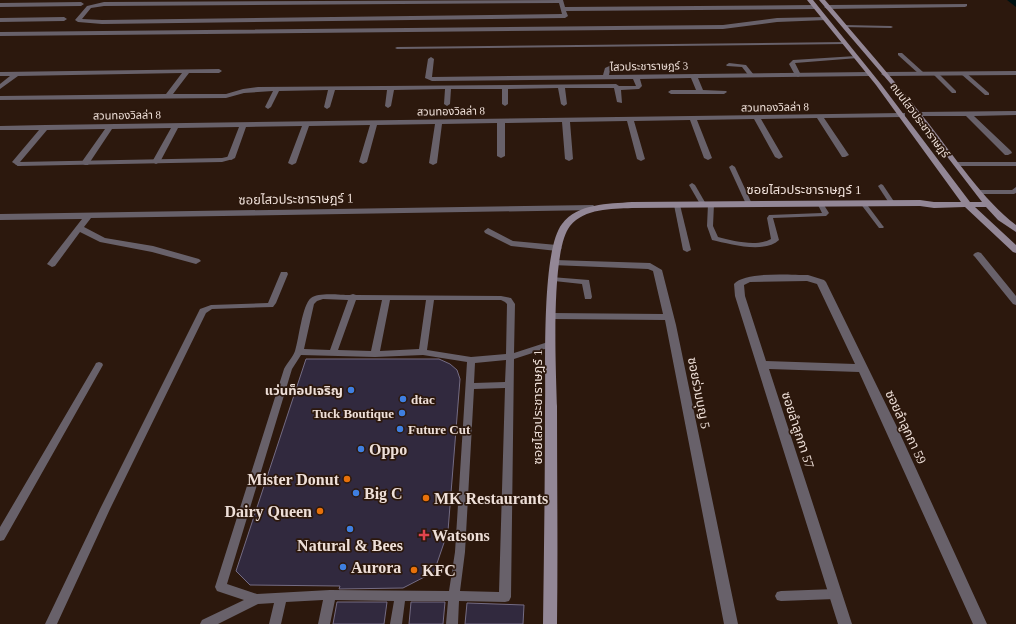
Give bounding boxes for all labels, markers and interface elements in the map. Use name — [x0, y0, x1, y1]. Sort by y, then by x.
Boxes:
street label: ไสวประชาราษฎร์ 3 — [609, 59, 689, 73]
street label: ถนนไสวประชาราษฎร์ — [888, 80, 952, 160]
street label: สวนทองวิลล่า 8 — [741, 100, 810, 114]
street label: สวนทองวิลล่า 8 — [417, 104, 486, 118]
street label: สวนทองวิลล่า 8 — [93, 108, 162, 122]
street label: ซอยไสวประชาราษฎร์ 1 — [747, 182, 861, 197]
street label: ซอยไสวประชาราษฎร์ 1 — [238, 190, 354, 208]
street label: ซอยไสวประชาราษฎร์ 1 — [530, 350, 545, 464]
street label: ซอยร่วมบุญ 5 — [685, 356, 713, 430]
place label: แว่นท็อปเจริญ — [265, 383, 343, 398]
marker: แว่นท็อปเจริญ — [346, 385, 356, 395]
street label: ซอยลำลูกกา 59 — [882, 388, 930, 466]
street label: ซอยลำลูกกา 57 — [779, 390, 818, 471]
place label: dtac — [411, 392, 435, 407]
marker: dtac — [398, 394, 408, 404]
place label: Tuck Boutique — [312, 406, 394, 421]
marker: Tuck Boutique — [397, 408, 407, 418]
place label: Future Cut — [408, 422, 471, 437]
marker: Future Cut — [395, 424, 405, 434]
place label: Oppo — [369, 441, 407, 459]
marker: Oppo — [356, 444, 366, 454]
place label: Mister Donut — [247, 471, 340, 488]
marker: Mister Donut — [342, 474, 352, 484]
place label: Big C — [364, 485, 403, 503]
marker: Big C — [351, 488, 361, 498]
place label: MK Restaurants — [434, 490, 548, 507]
marker: MK Restaurants — [421, 493, 431, 503]
place label: Dairy Queen — [224, 503, 312, 521]
marker: Dairy Queen — [315, 506, 325, 516]
marker: Natural & Bees — [345, 524, 355, 534]
place label: Watsons — [432, 527, 490, 544]
marker: Watsons — [419, 530, 429, 540]
place label: Natural & Bees — [297, 537, 403, 554]
place label: Aurora — [351, 559, 401, 576]
marker: Aurora — [338, 562, 348, 572]
place label: KFC — [422, 562, 456, 579]
marker: KFC — [409, 565, 419, 575]

